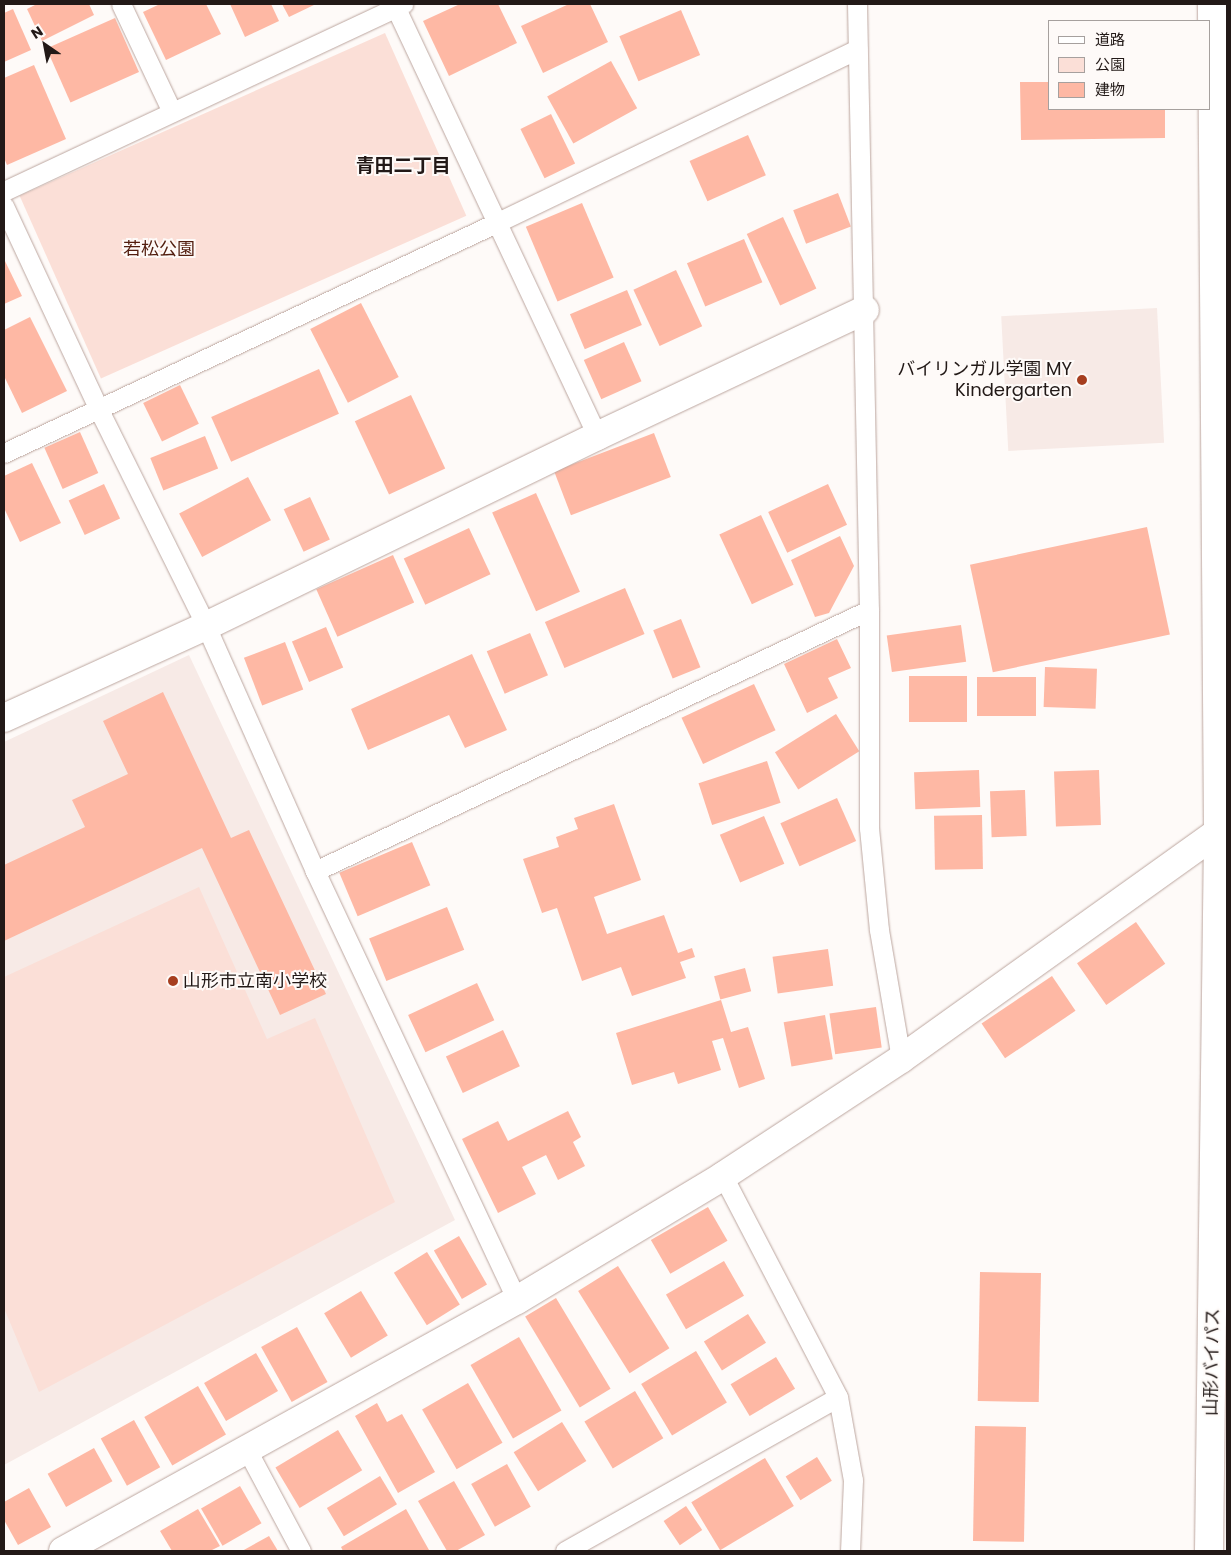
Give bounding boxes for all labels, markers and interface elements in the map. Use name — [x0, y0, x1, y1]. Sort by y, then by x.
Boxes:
north arrow — [20, 20, 70, 70]
legend — [1048, 20, 1211, 110]
text: N — [27, 21, 47, 44]
text: 道路 — [1095, 29, 1125, 50]
text: 公園 — [1095, 54, 1125, 75]
text: 建物 — [1095, 79, 1125, 100]
district label: 青田二丁目 — [356, 155, 450, 177]
park label: 若松公園 — [123, 238, 195, 260]
place label: バイリンガル学園 MY Kindergarten — [897, 359, 1072, 402]
marker: バイリンガル学園 MY Kindergarten — [1076, 374, 1088, 386]
place label: 山形市立南小学校 — [183, 970, 327, 992]
marker: 山形市立南小学校 — [167, 975, 179, 987]
street label: 山形バイパス — [1200, 1308, 1224, 1416]

